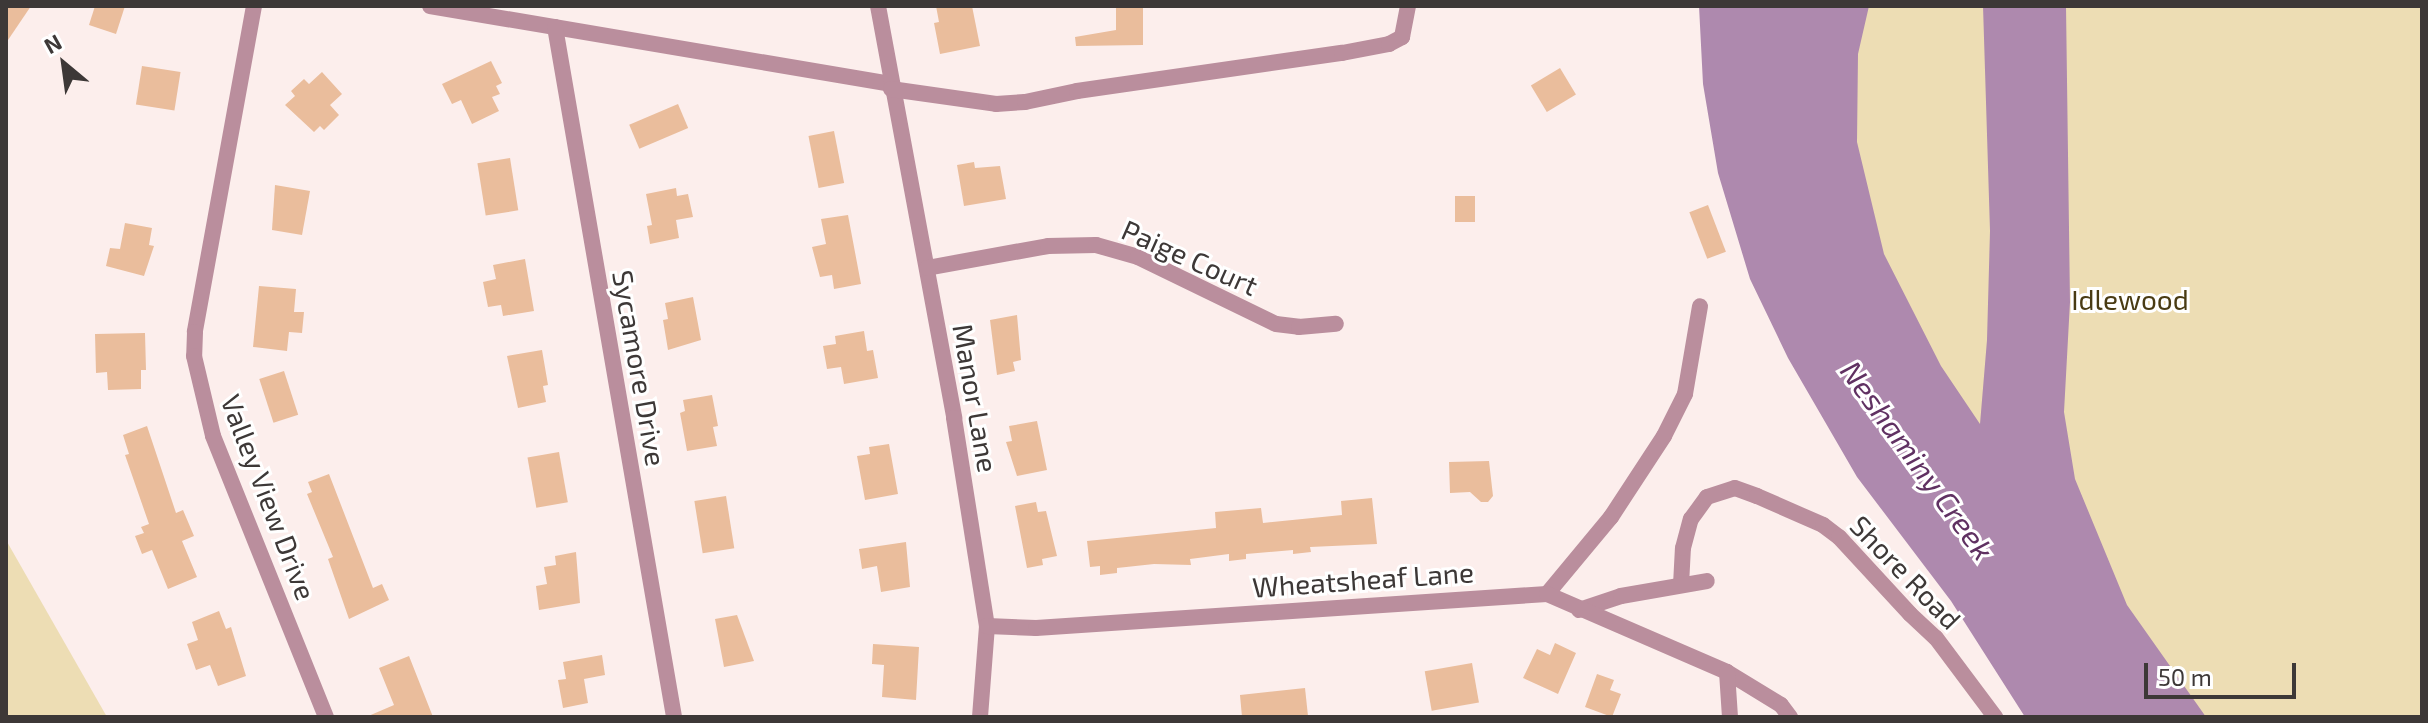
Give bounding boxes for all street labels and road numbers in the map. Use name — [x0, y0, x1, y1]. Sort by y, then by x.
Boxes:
street label: Paige Court — [1117, 212, 1263, 302]
street label: Sycamore Drive — [606, 267, 674, 469]
street label: Manor Lane — [946, 321, 1006, 475]
street label: Valley View Drive — [214, 389, 324, 605]
street label: Shore Road — [1844, 508, 1968, 636]
street label: Wheatsheaf Lane — [1251, 554, 1475, 604]

